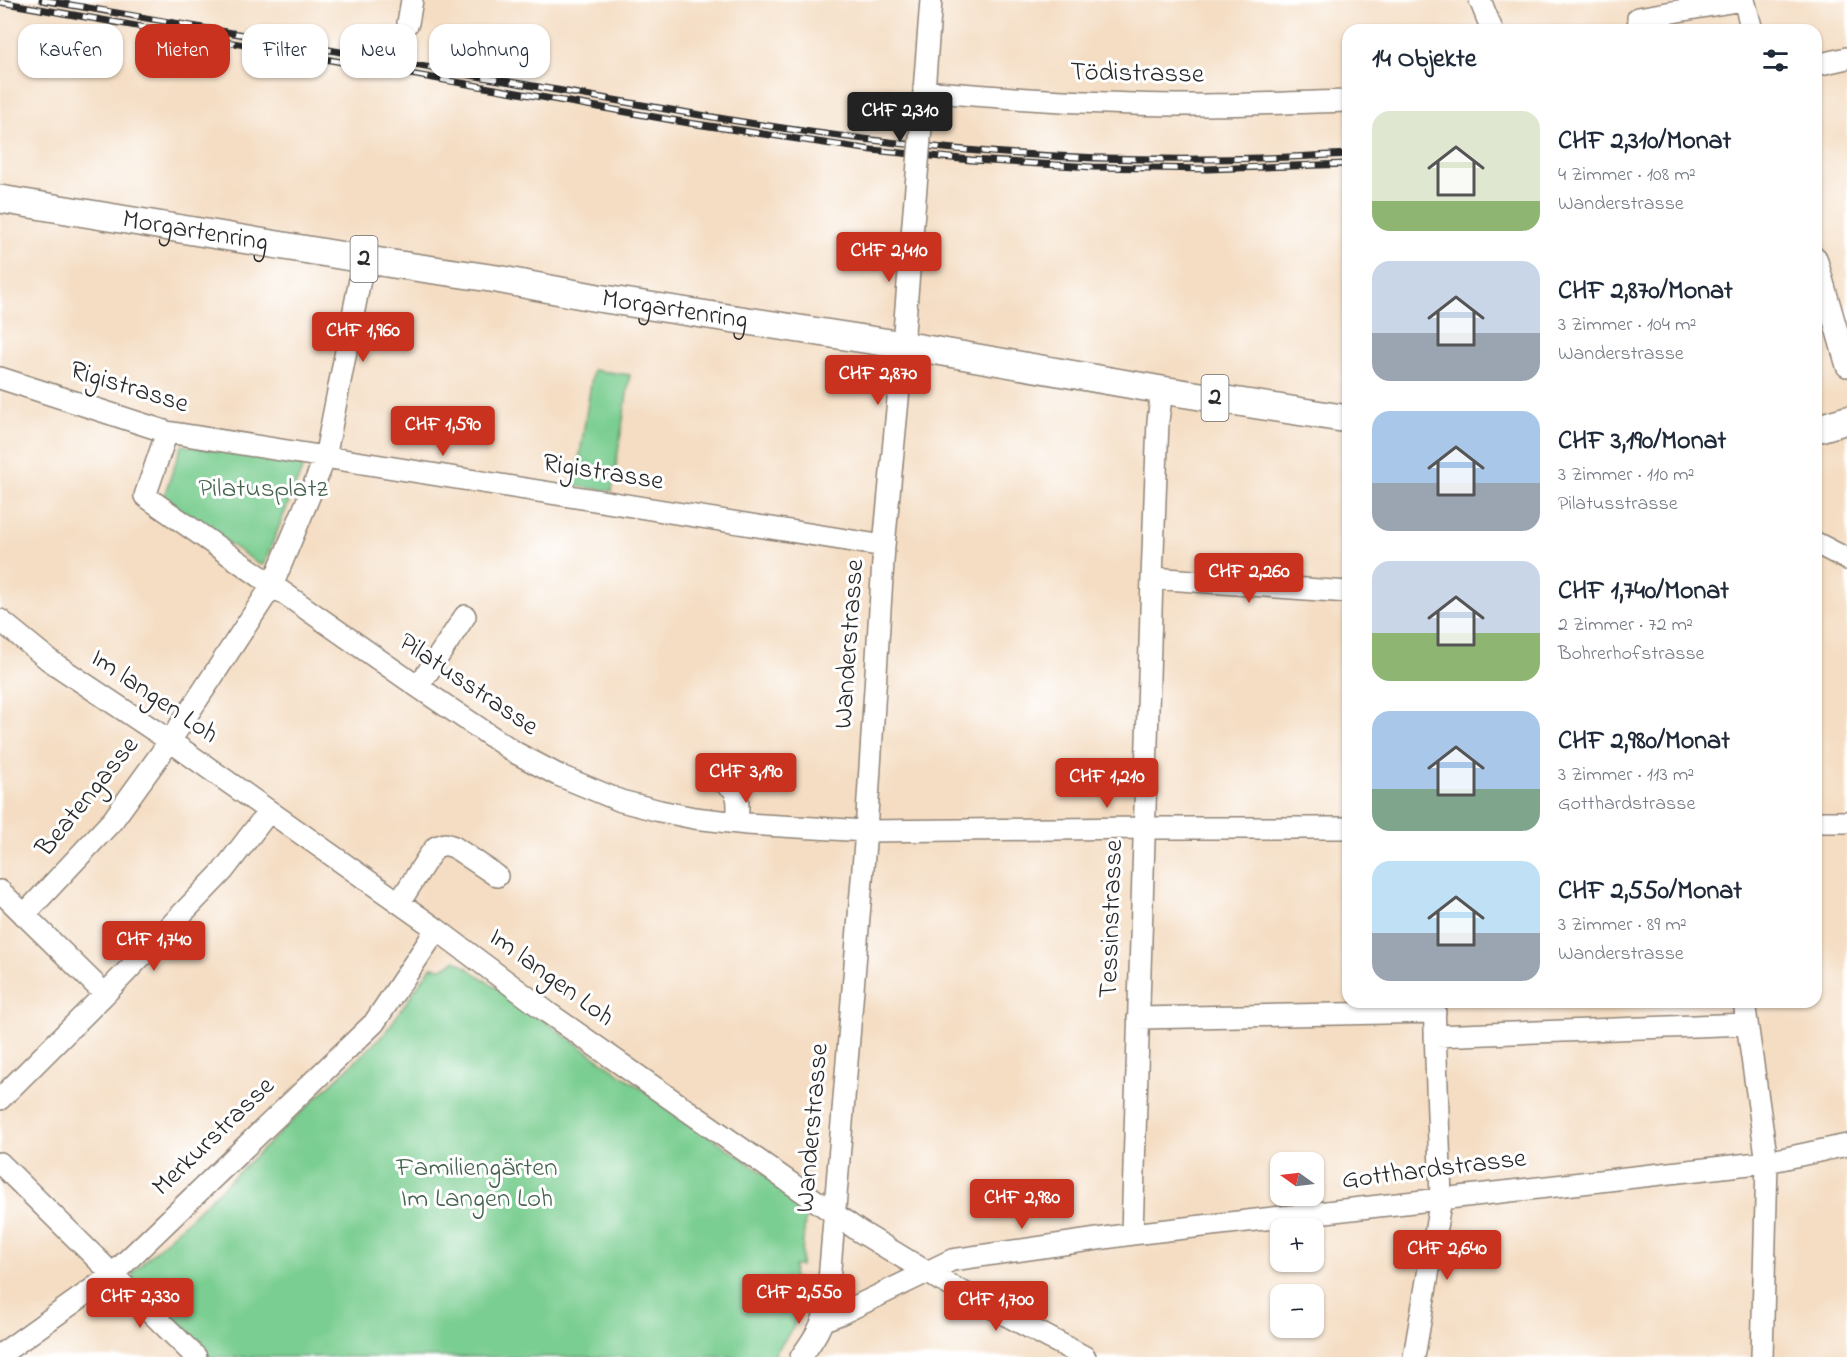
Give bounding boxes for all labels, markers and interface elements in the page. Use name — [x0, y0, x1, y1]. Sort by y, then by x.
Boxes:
chip: Kaufen — [18, 24, 123, 78]
chip: Mieten — [135, 24, 230, 78]
chip: Filter — [242, 24, 328, 78]
chip: Neu — [340, 24, 417, 78]
chip: Wohnung — [429, 24, 550, 78]
text: 14 Objekte — [1372, 41, 1476, 79]
icon: filters — [1759, 44, 1792, 77]
street label: Tödistrasse — [1070, 53, 1205, 95]
pin: CHF 2,310 — [831, 92, 969, 143]
text: CHF 2,310 — [861, 97, 939, 126]
text: CHF 2,310/Monat — [1558, 123, 1731, 161]
icon: home — [1420, 135, 1492, 207]
text: 4 Zimmer · 108 m² — [1558, 161, 1696, 190]
text: Wanderstrasse — [1558, 190, 1684, 219]
street label: Morgartenring — [120, 200, 271, 263]
pin: CHF 2,410 — [820, 232, 958, 283]
road number: 2 — [350, 236, 378, 282]
text: CHF 2,410 — [850, 237, 928, 266]
text: CHF 2,870/Monat — [1558, 273, 1733, 311]
street label: Morgartenring — [599, 279, 751, 340]
icon: home — [1420, 285, 1492, 357]
text: 3 Zimmer · 104 m² — [1558, 311, 1696, 340]
pin: CHF 1,960 — [294, 312, 432, 363]
text: CHF 1,960 — [326, 317, 400, 346]
text: Wanderstrasse — [1558, 340, 1684, 369]
street label: Rigistrasse — [65, 351, 194, 425]
pin: CHF 2,870 — [809, 355, 947, 406]
text: CHF 2,870 — [839, 360, 917, 389]
road number: 2 — [1202, 375, 1228, 421]
pin: CHF 1,590 — [374, 406, 512, 457]
text: CHF 1,590 — [405, 411, 481, 440]
text: CHF 3,190/Monat — [1558, 423, 1726, 461]
icon: home — [1420, 435, 1492, 507]
street label: Rigistrasse — [540, 444, 667, 502]
text: 3 Zimmer · 110 m² — [1558, 461, 1695, 490]
park label: Pilatusplatz — [198, 470, 328, 509]
text: Pilatusstrasse — [1558, 490, 1678, 519]
pin: CHF 2,260 — [1180, 553, 1318, 604]
street label: Wanderstrasse — [825, 557, 875, 730]
text: CHF 2,260 — [1208, 558, 1290, 587]
text: CHF 1,740/Monat — [1558, 573, 1729, 611]
icon: home — [1420, 585, 1492, 657]
text: 2 Zimmer · 72 m² — [1558, 611, 1693, 640]
street label: Pilatusstrasse — [390, 624, 547, 747]
street label: Im langen Loh — [82, 640, 226, 754]
text: Bohrerhofstrasse — [1558, 640, 1705, 669]
text: CHF 2,980/Monat — [1558, 723, 1730, 761]
street label: Beatengasse — [26, 727, 150, 867]
icon: home — [1420, 735, 1492, 807]
pin: CHF 3,190 — [677, 753, 815, 804]
text: CHF 3,190 — [709, 758, 783, 787]
pin: CHF 1,210 — [1038, 758, 1176, 809]
text: 3 Zimmer · 113 m² — [1558, 761, 1694, 790]
text: CHF 1,210 — [1069, 763, 1145, 792]
text: Gotthardstrasse — [1558, 790, 1695, 819]
street label: Tessinstrasse — [1090, 838, 1134, 999]
text: CHF 2,550/Monat — [1558, 873, 1742, 911]
icon: home — [1420, 885, 1492, 957]
text: 3 Zimmer · 89 m² — [1558, 911, 1687, 940]
street label: Im langen Loh — [480, 919, 622, 1037]
pin: CHF 1,740 — [85, 921, 223, 972]
text: CHF 1,740 — [116, 926, 192, 955]
text: Wanderstrasse — [1558, 940, 1684, 969]
street label: Wanderstrasse — [786, 1041, 840, 1214]
street label: Merkurstrasse — [144, 1068, 285, 1206]
street label: Gotthardstrasse — [1340, 1139, 1529, 1201]
park label: Familiengärten Im Langen Loh — [395, 1149, 558, 1219]
north arrow — [1270, 1152, 1324, 1206]
map controls — [1270, 1152, 1324, 1338]
pin: CHF 2,980 — [953, 1179, 1091, 1230]
text: CHF 2,980 — [984, 1184, 1060, 1213]
button: + — [1270, 1218, 1324, 1272]
pin: CHF 2,640 — [1378, 1230, 1516, 1281]
text: CHF 2,640 — [1407, 1235, 1487, 1264]
pin: CHF 2,550 — [730, 1274, 868, 1325]
pin: CHF 2,330 — [71, 1278, 209, 1329]
text: CHF 2,550 — [756, 1279, 842, 1308]
pin: CHF 1,700 — [927, 1281, 1065, 1332]
text: CHF 2,330 — [100, 1283, 180, 1312]
button: − — [1270, 1284, 1324, 1338]
text: CHF 1,700 — [958, 1286, 1034, 1315]

